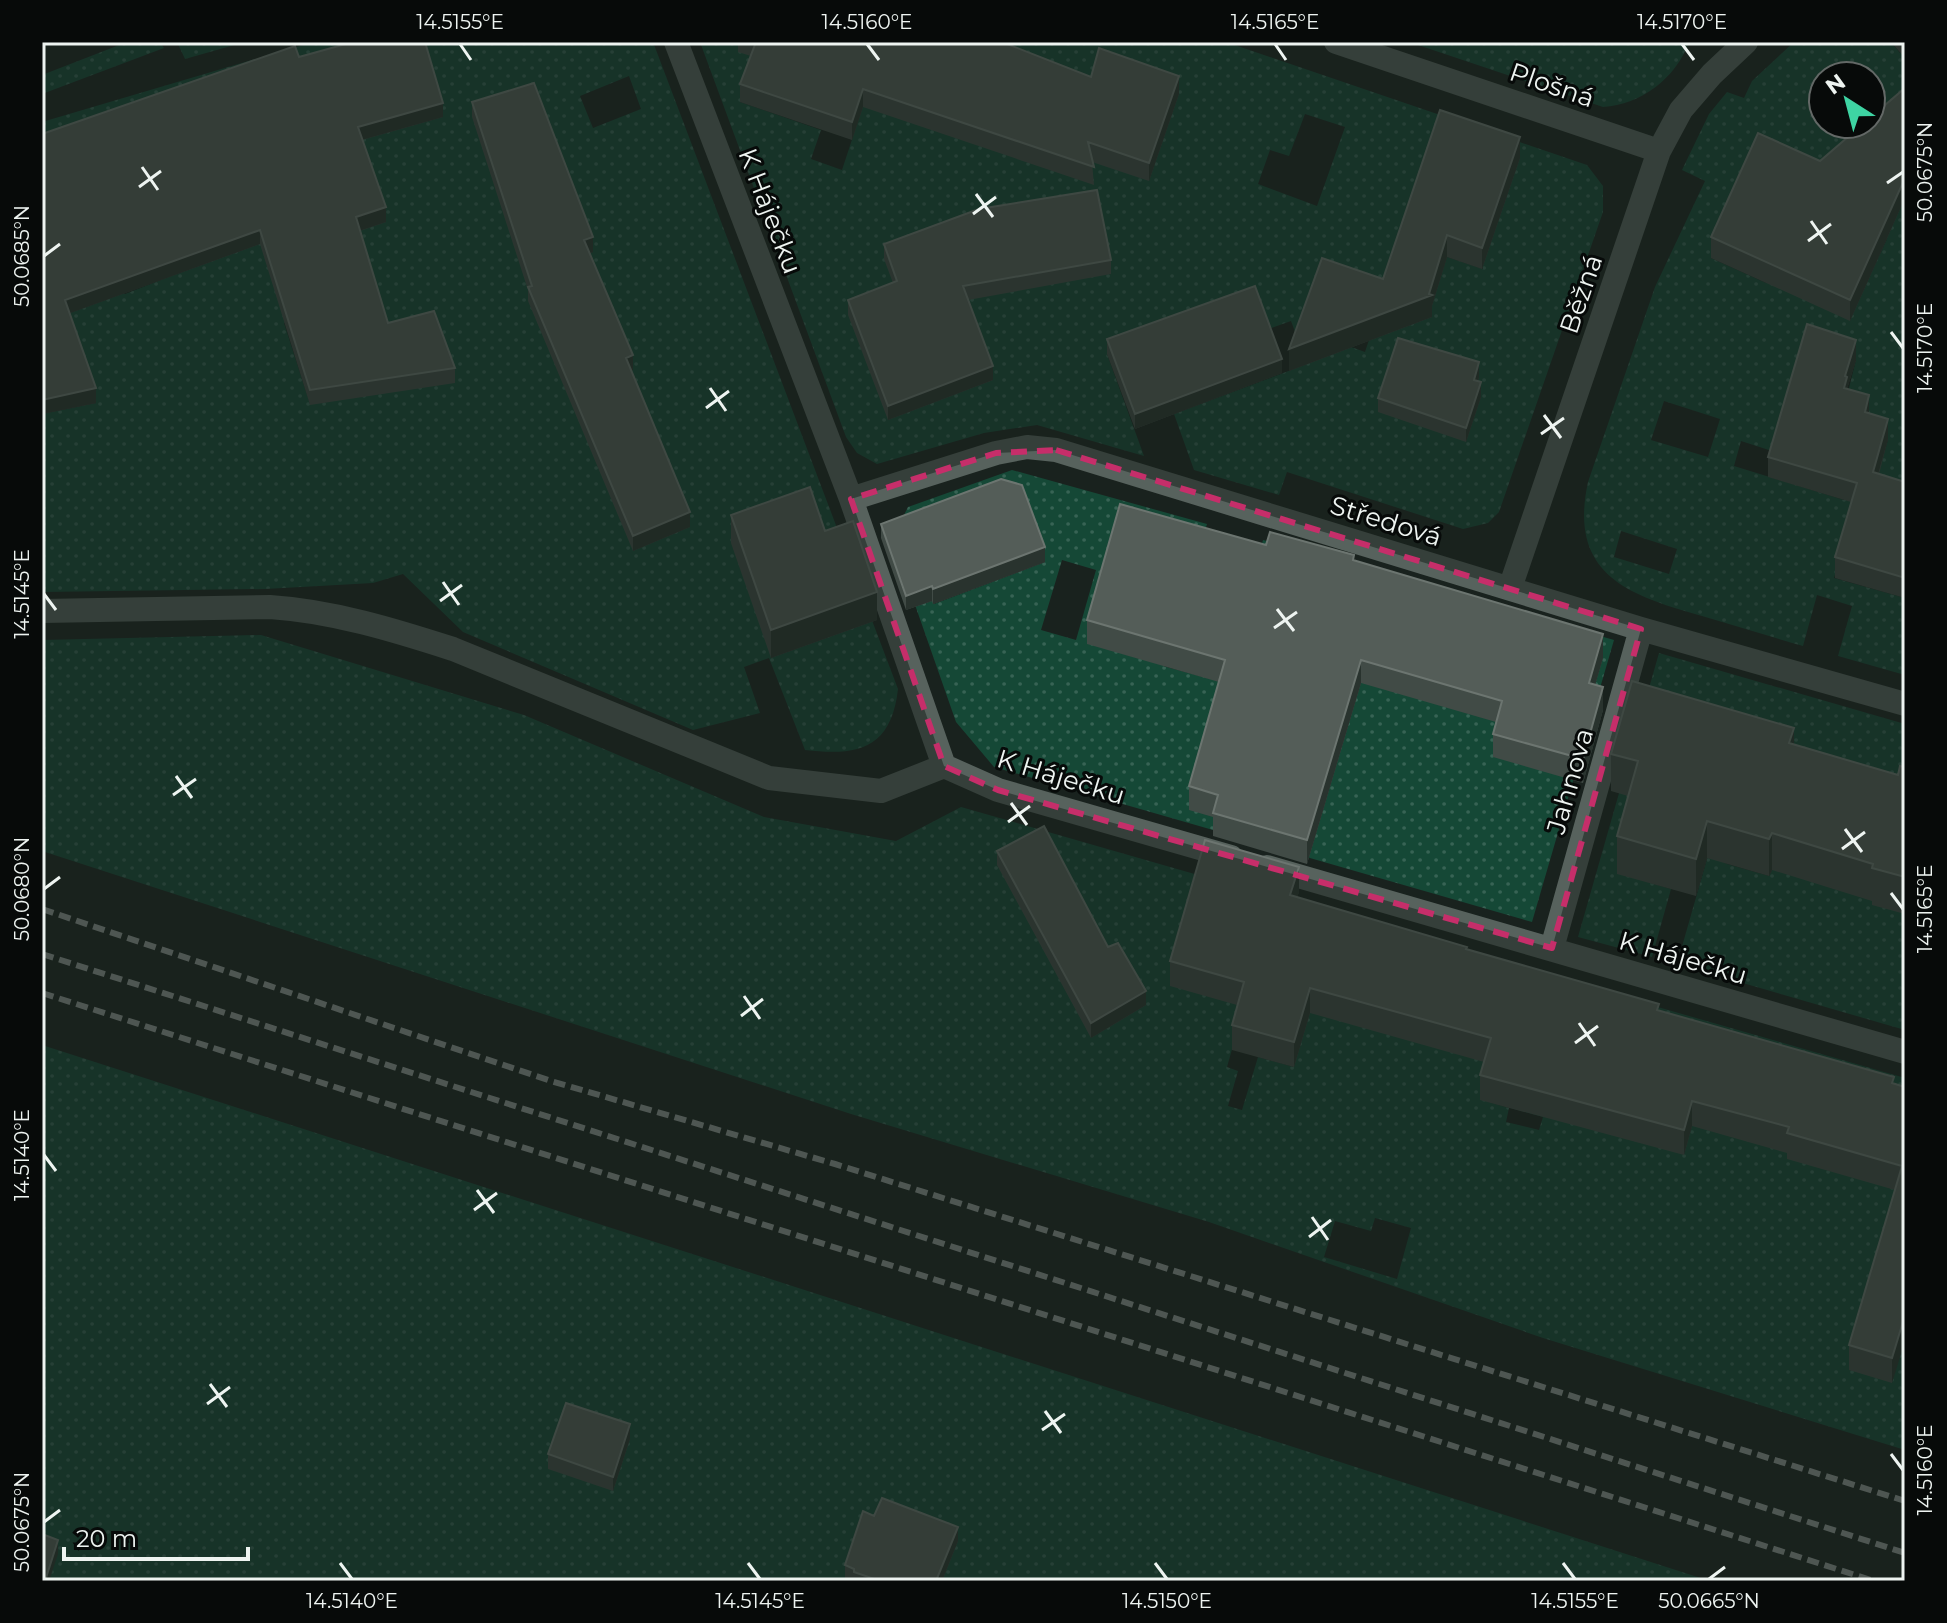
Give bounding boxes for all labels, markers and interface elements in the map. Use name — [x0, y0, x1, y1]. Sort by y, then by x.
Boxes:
text: 14.5155°E — [416, 10, 504, 34]
text: 14.5160°E — [822, 10, 912, 34]
text: 14.5165°E — [1231, 10, 1319, 34]
text: 14.5170°E — [1637, 10, 1727, 34]
street label: Plošná — [1505, 56, 1599, 114]
north arrow — [1807, 60, 1887, 140]
text: N — [1820, 68, 1851, 100]
text: 50.0675°N — [1913, 122, 1937, 222]
street label: K Háječku — [731, 144, 809, 278]
text: 50.0685°N — [10, 205, 34, 307]
street label: Běžná — [1553, 250, 1609, 338]
text: 14.5170°E — [1913, 303, 1937, 393]
street label: Středová — [1326, 489, 1446, 553]
text: 14.5145°E — [10, 549, 34, 639]
street label: Jahnova — [1539, 725, 1600, 838]
street label: K Háječku — [993, 742, 1129, 812]
text: 50.0680°N — [10, 837, 34, 941]
text: 14.5165°E — [1913, 865, 1937, 953]
street label: K Háječku — [1615, 924, 1751, 992]
text: 14.5140°E — [10, 1109, 34, 1201]
text: 14.5160°E — [1913, 1425, 1937, 1515]
text: 50.0675°N — [10, 1472, 34, 1572]
scale bar — [64, 1511, 248, 1561]
text: 20 m — [76, 1524, 137, 1553]
text: 14.5140°E — [306, 1589, 398, 1613]
text: 14.5145°E — [715, 1589, 805, 1613]
text: 14.5150°E — [1122, 1589, 1212, 1613]
text: 14.5155°E — [1531, 1589, 1619, 1613]
text: 50.0665°N — [1658, 1589, 1760, 1613]

